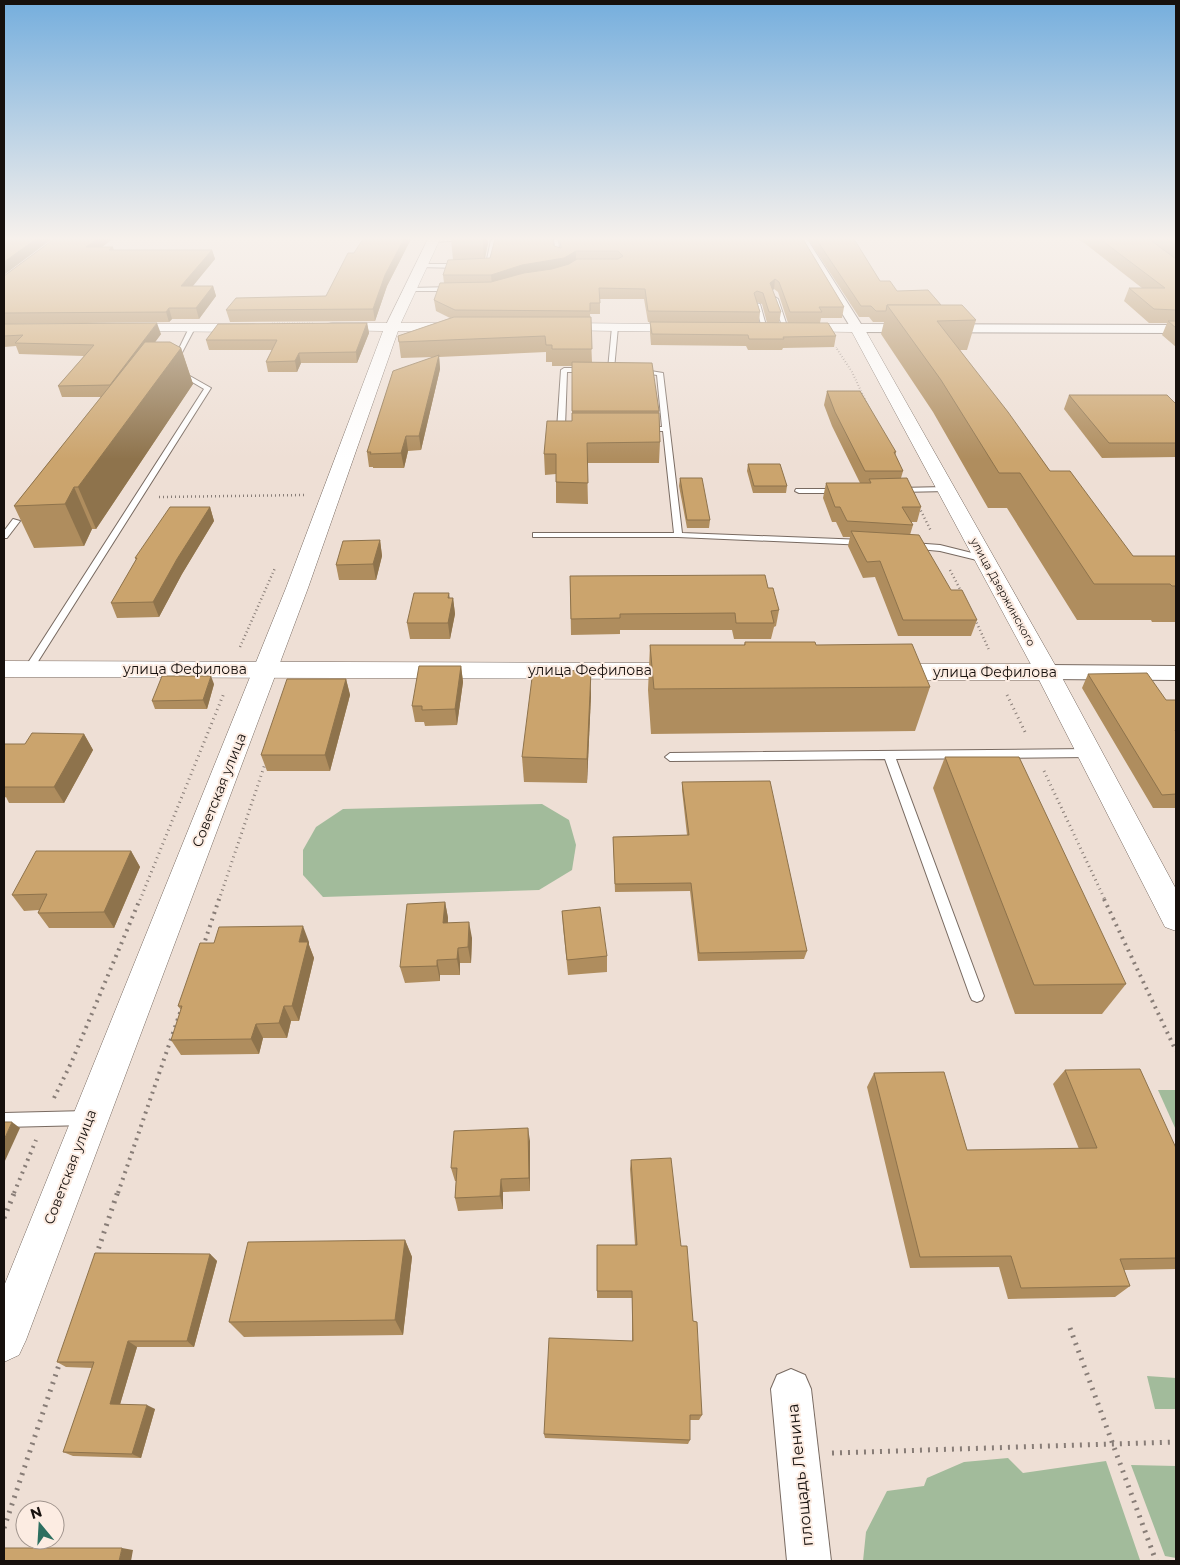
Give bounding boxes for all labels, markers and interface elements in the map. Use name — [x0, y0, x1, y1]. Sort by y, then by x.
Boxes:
street label: улица Дзержинского — [967, 535, 1039, 648]
street label: улица Фефилова — [122, 660, 247, 678]
street label: улица Фефилова — [527, 661, 652, 679]
street label: улица Фефилова — [932, 663, 1057, 681]
street label: Советская улица — [188, 730, 250, 850]
street label: Советская улица — [40, 1107, 100, 1227]
street label: площадь Ленина — [783, 1403, 817, 1547]
north arrow — [15, 1500, 65, 1550]
text: N — [28, 1502, 44, 1523]

